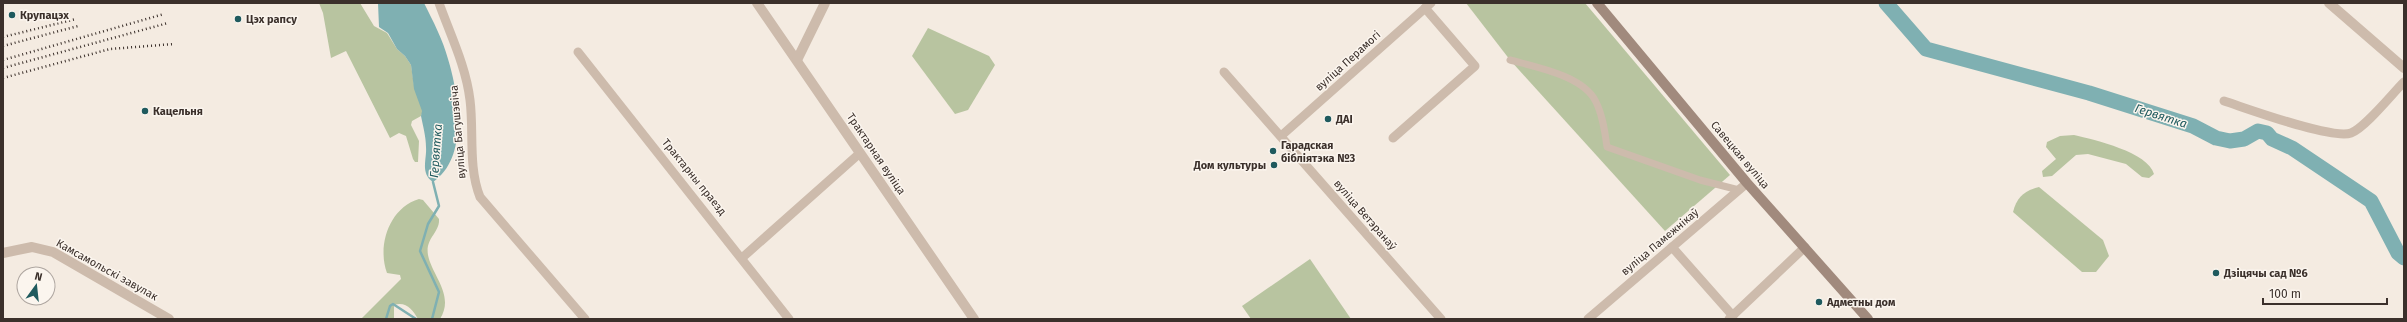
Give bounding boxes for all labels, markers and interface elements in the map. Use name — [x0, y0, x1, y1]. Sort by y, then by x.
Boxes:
place label: Крупацэх — [20, 9, 69, 22]
marker: Крупацэх — [7, 10, 17, 20]
place label: Цэх рапсу — [246, 13, 297, 26]
marker: Цэх рапсу — [233, 14, 243, 24]
street label: вуліца Перамогі — [1313, 28, 1383, 94]
street label: вуліца Багушэвіча — [447, 85, 469, 179]
water label: Гервятка — [2133, 101, 2189, 131]
place label: Кацельня — [153, 105, 203, 118]
marker: Кацельня — [140, 106, 150, 116]
street label: Трактарная вуліца — [844, 111, 908, 197]
place label: ДАІ — [1335, 113, 1353, 126]
marker: ДАІ — [1323, 114, 1333, 124]
street label: Савецкая вуліца — [1708, 119, 1772, 191]
water label: Гервятка — [427, 123, 445, 179]
street label: Трактарны праезд — [659, 136, 729, 218]
place label: Гарадская бібліятэка №3 — [1281, 139, 1356, 165]
marker: Гарадская бібліятэка №3 — [1268, 146, 1278, 156]
place label: Дом культуры — [1193, 159, 1266, 172]
marker: Дом культуры — [1269, 160, 1279, 170]
street label: вуліца Ветэранаў — [1331, 177, 1399, 253]
street label: вуліца Памежнікаў — [1619, 205, 1702, 278]
street label: Камсамольскі завулак — [54, 237, 160, 304]
north arrow — [16, 266, 56, 306]
place label: Дзіцячы сад №6 — [2223, 267, 2308, 280]
marker: Дзіцячы сад №6 — [2211, 268, 2221, 278]
text: N — [33, 270, 44, 284]
scale bar — [2263, 280, 2387, 306]
text: 100 m — [2269, 287, 2301, 301]
place label: Адметны дом — [1826, 296, 1896, 309]
marker: Адметны дом — [1814, 297, 1824, 307]

